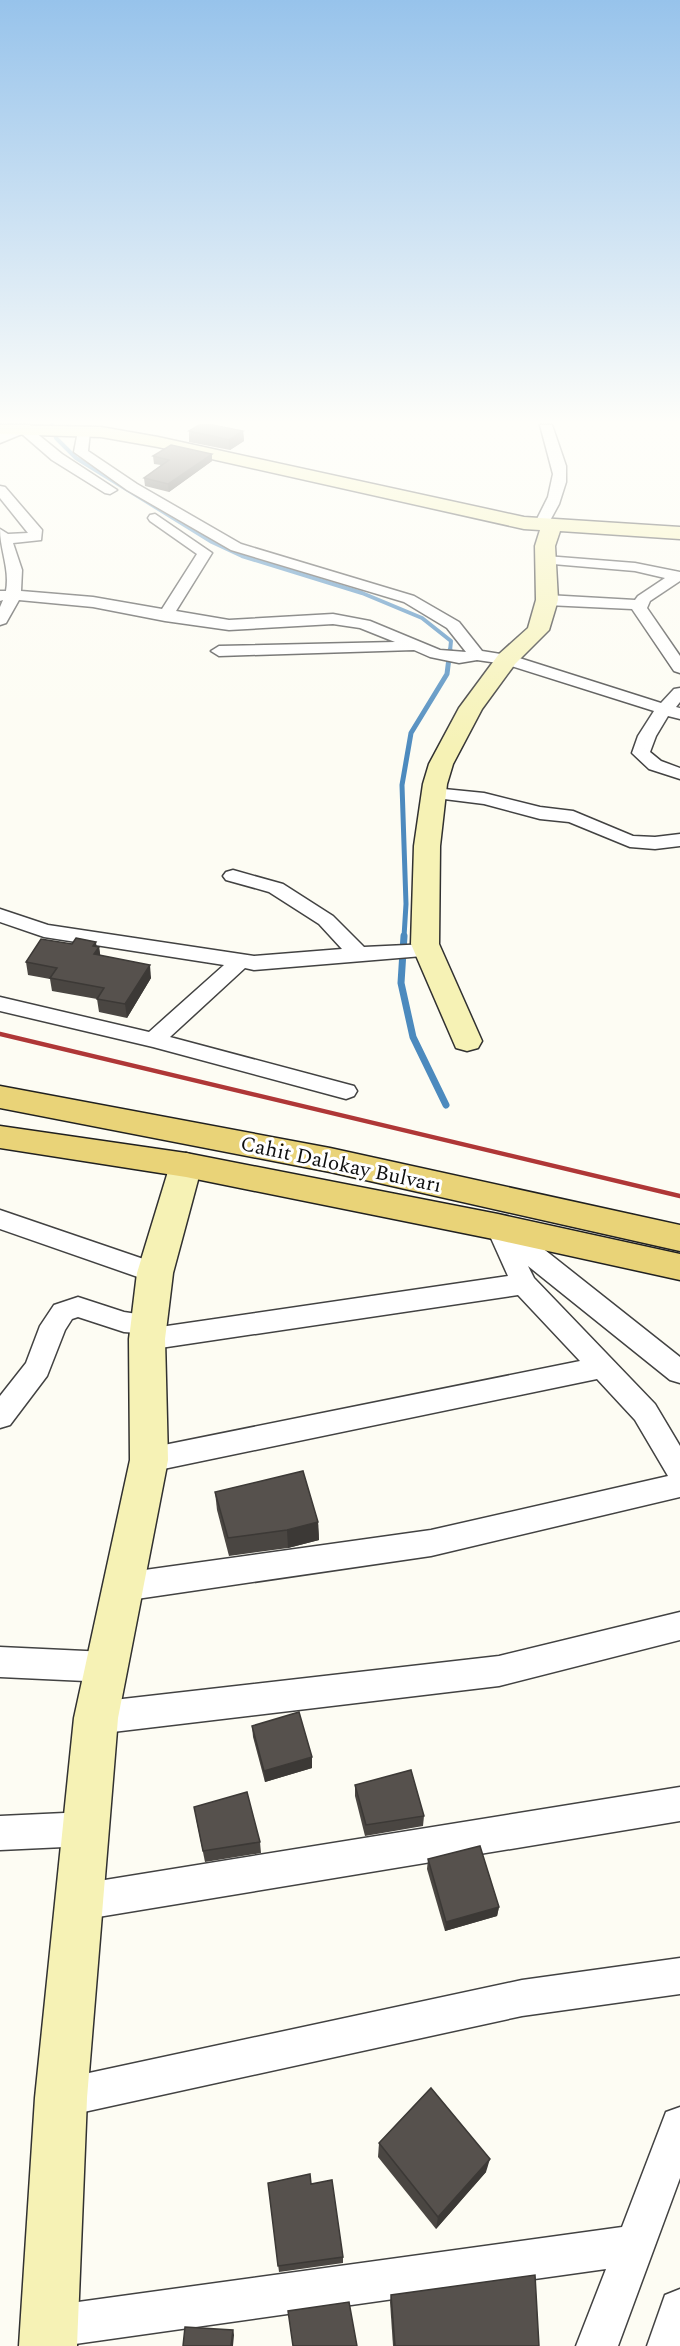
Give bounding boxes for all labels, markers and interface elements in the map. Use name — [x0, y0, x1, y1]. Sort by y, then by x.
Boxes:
street label: Cahit Dalokay Bulvarı — [237, 1128, 444, 1202]

